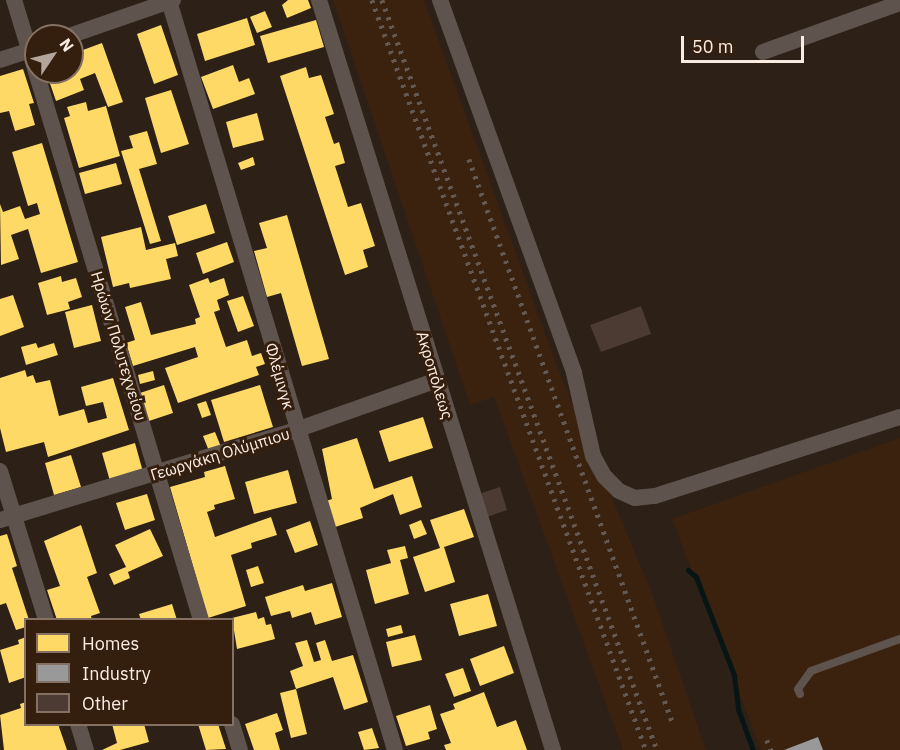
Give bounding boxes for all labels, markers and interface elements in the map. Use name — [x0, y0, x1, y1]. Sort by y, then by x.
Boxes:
north arrow — [24, 24, 84, 84]
scale bar — [684, 24, 807, 62]
text: N — [56, 34, 79, 55]
text: 50 m — [692, 35, 734, 58]
street label: Ηρώων Πολυτεχνείου — [87, 269, 151, 423]
street label: Ακροπόλεως — [412, 329, 458, 421]
street label: Φλέμινγκ — [261, 341, 299, 411]
street label: Γεωργάκη Ολύμπιου — [148, 424, 292, 484]
legend — [24, 618, 234, 726]
text: Homes — [82, 632, 139, 655]
text: Industry — [82, 662, 151, 685]
text: Other — [82, 692, 128, 715]

